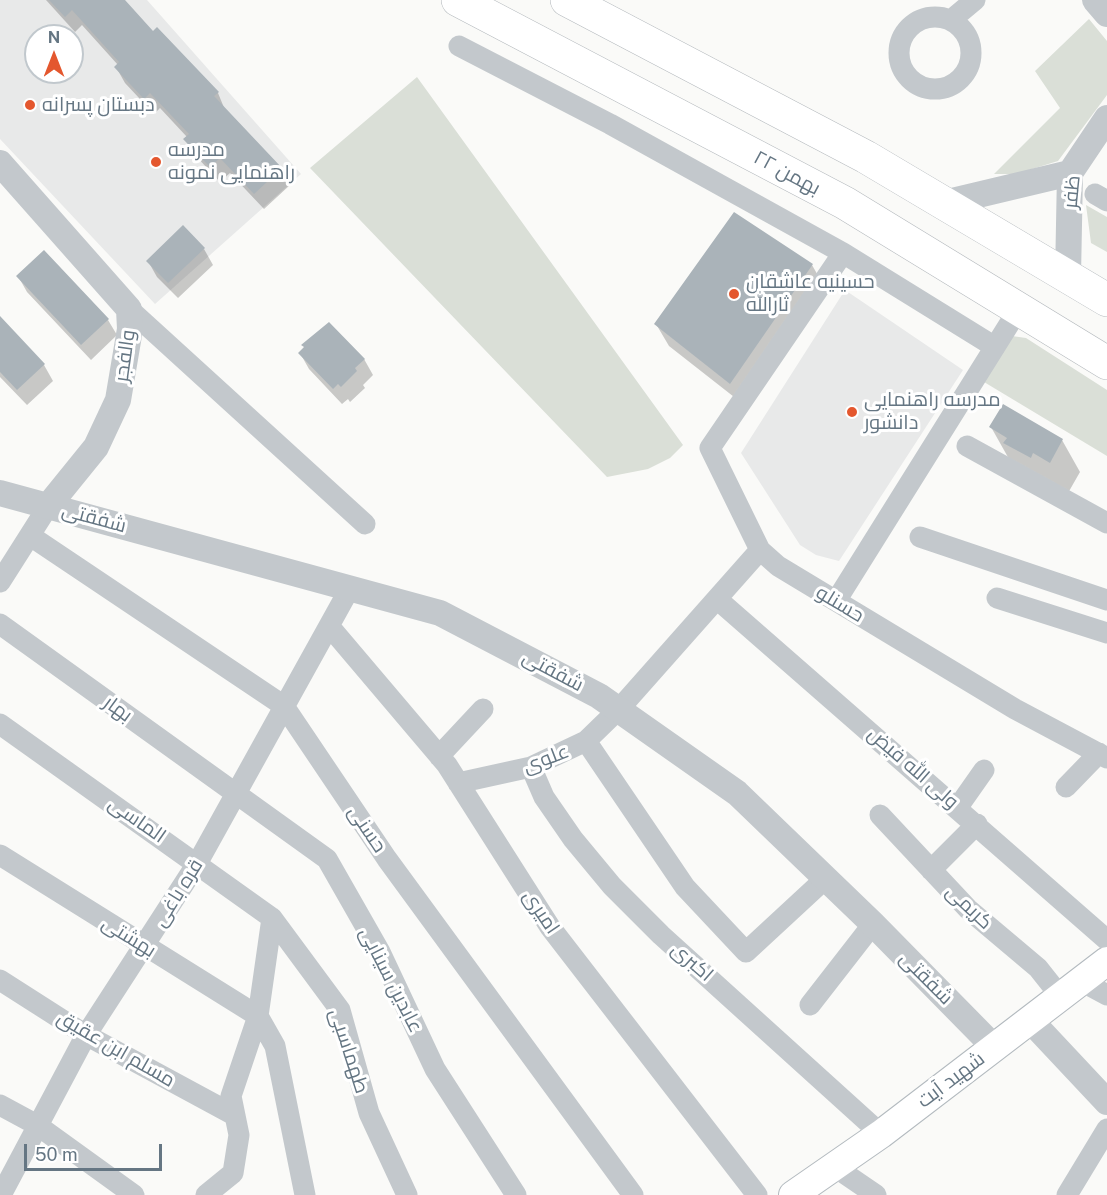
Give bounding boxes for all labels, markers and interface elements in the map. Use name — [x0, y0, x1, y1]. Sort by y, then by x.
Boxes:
north arrow — [24, 24, 84, 84]
text: N — [48, 28, 60, 47]
place label: دبستان پسرانه — [42, 93, 155, 117]
marker: دبستان پسرانه — [23, 98, 37, 112]
place label: مدرسه راهنمایی نمونه — [168, 138, 295, 185]
street label: ۲۲ بهمن — [750, 146, 824, 200]
marker: مدرسه راهنمایی نمونه — [149, 155, 163, 169]
street label: ظفر — [1058, 174, 1086, 210]
place label: حسینیه عاشقان ثارالله — [746, 270, 875, 317]
marker: حسینیه عاشقان ثارالله — [727, 287, 741, 301]
street label: والفجر — [109, 328, 141, 384]
place label: مدرسه راهنمایی دانشور — [864, 388, 1001, 435]
marker: مدرسه راهنمایی دانشور — [845, 405, 859, 419]
street label: شفقتی — [59, 498, 129, 538]
street label: حسنلو — [812, 580, 868, 628]
street label: شفقتی — [518, 645, 588, 697]
street label: بهار — [99, 691, 137, 727]
street label: ولی الله فیض — [863, 722, 963, 814]
street label: علوی — [520, 739, 572, 779]
street label: الماسی — [104, 792, 170, 848]
street label: حسنی — [343, 801, 391, 857]
street label: قره باغی — [148, 855, 208, 931]
street label: کریمی — [941, 879, 997, 935]
street label: امیری — [518, 885, 564, 939]
street label: بهشتی — [97, 911, 161, 963]
street label: عابدین سینایی — [354, 923, 428, 1037]
street label: اکبری — [666, 937, 718, 987]
street label: شفقتی — [894, 946, 958, 1010]
street label: مسلم ابن عقیق — [53, 1006, 179, 1092]
street label: طهماسبی — [324, 1006, 374, 1096]
street label: شهید آیت — [913, 1047, 989, 1113]
scale bar — [27, 1132, 165, 1170]
text: 50 m — [35, 1144, 78, 1165]

